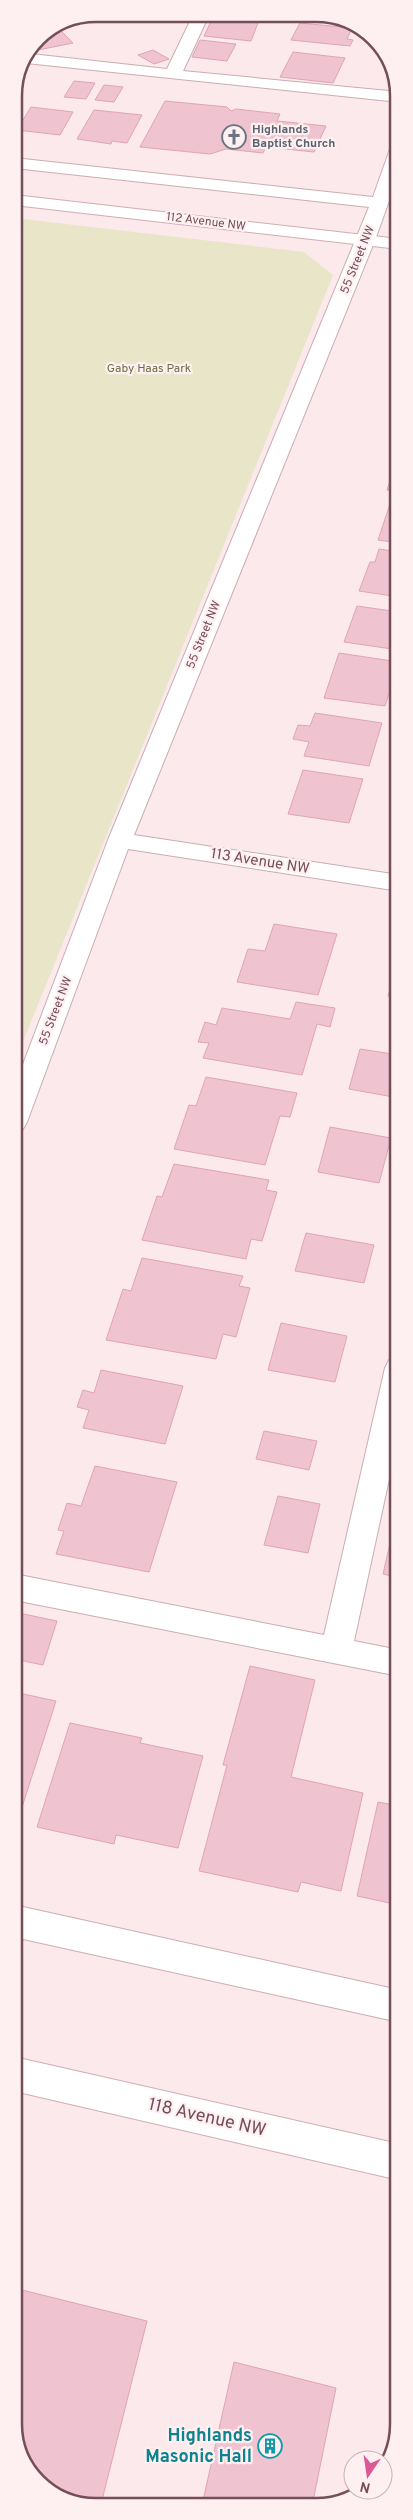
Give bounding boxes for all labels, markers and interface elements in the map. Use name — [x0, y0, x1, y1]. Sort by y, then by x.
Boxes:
place label: Highlands Baptist Church — [252, 122, 335, 152]
church icon: Highlands Baptist Church — [221, 124, 247, 150]
street label: 112 Avenue NW — [165, 209, 247, 235]
street label: 55 Street NW — [337, 224, 379, 296]
park label: Gaby Haas Park — [107, 361, 191, 377]
street label: 55 Street NW — [183, 599, 225, 671]
street label: 113 Avenue NW — [209, 845, 311, 879]
street label: 55 Street NW — [36, 975, 76, 1047]
street label: 118 Avenue NW — [146, 2093, 268, 2143]
place label: Highlands Masonic Hall — [145, 2425, 252, 2469]
building icon: Highlands Masonic Hall — [257, 2433, 283, 2459]
north arrow — [343, 2450, 393, 2500]
text: N — [359, 2477, 372, 2496]

